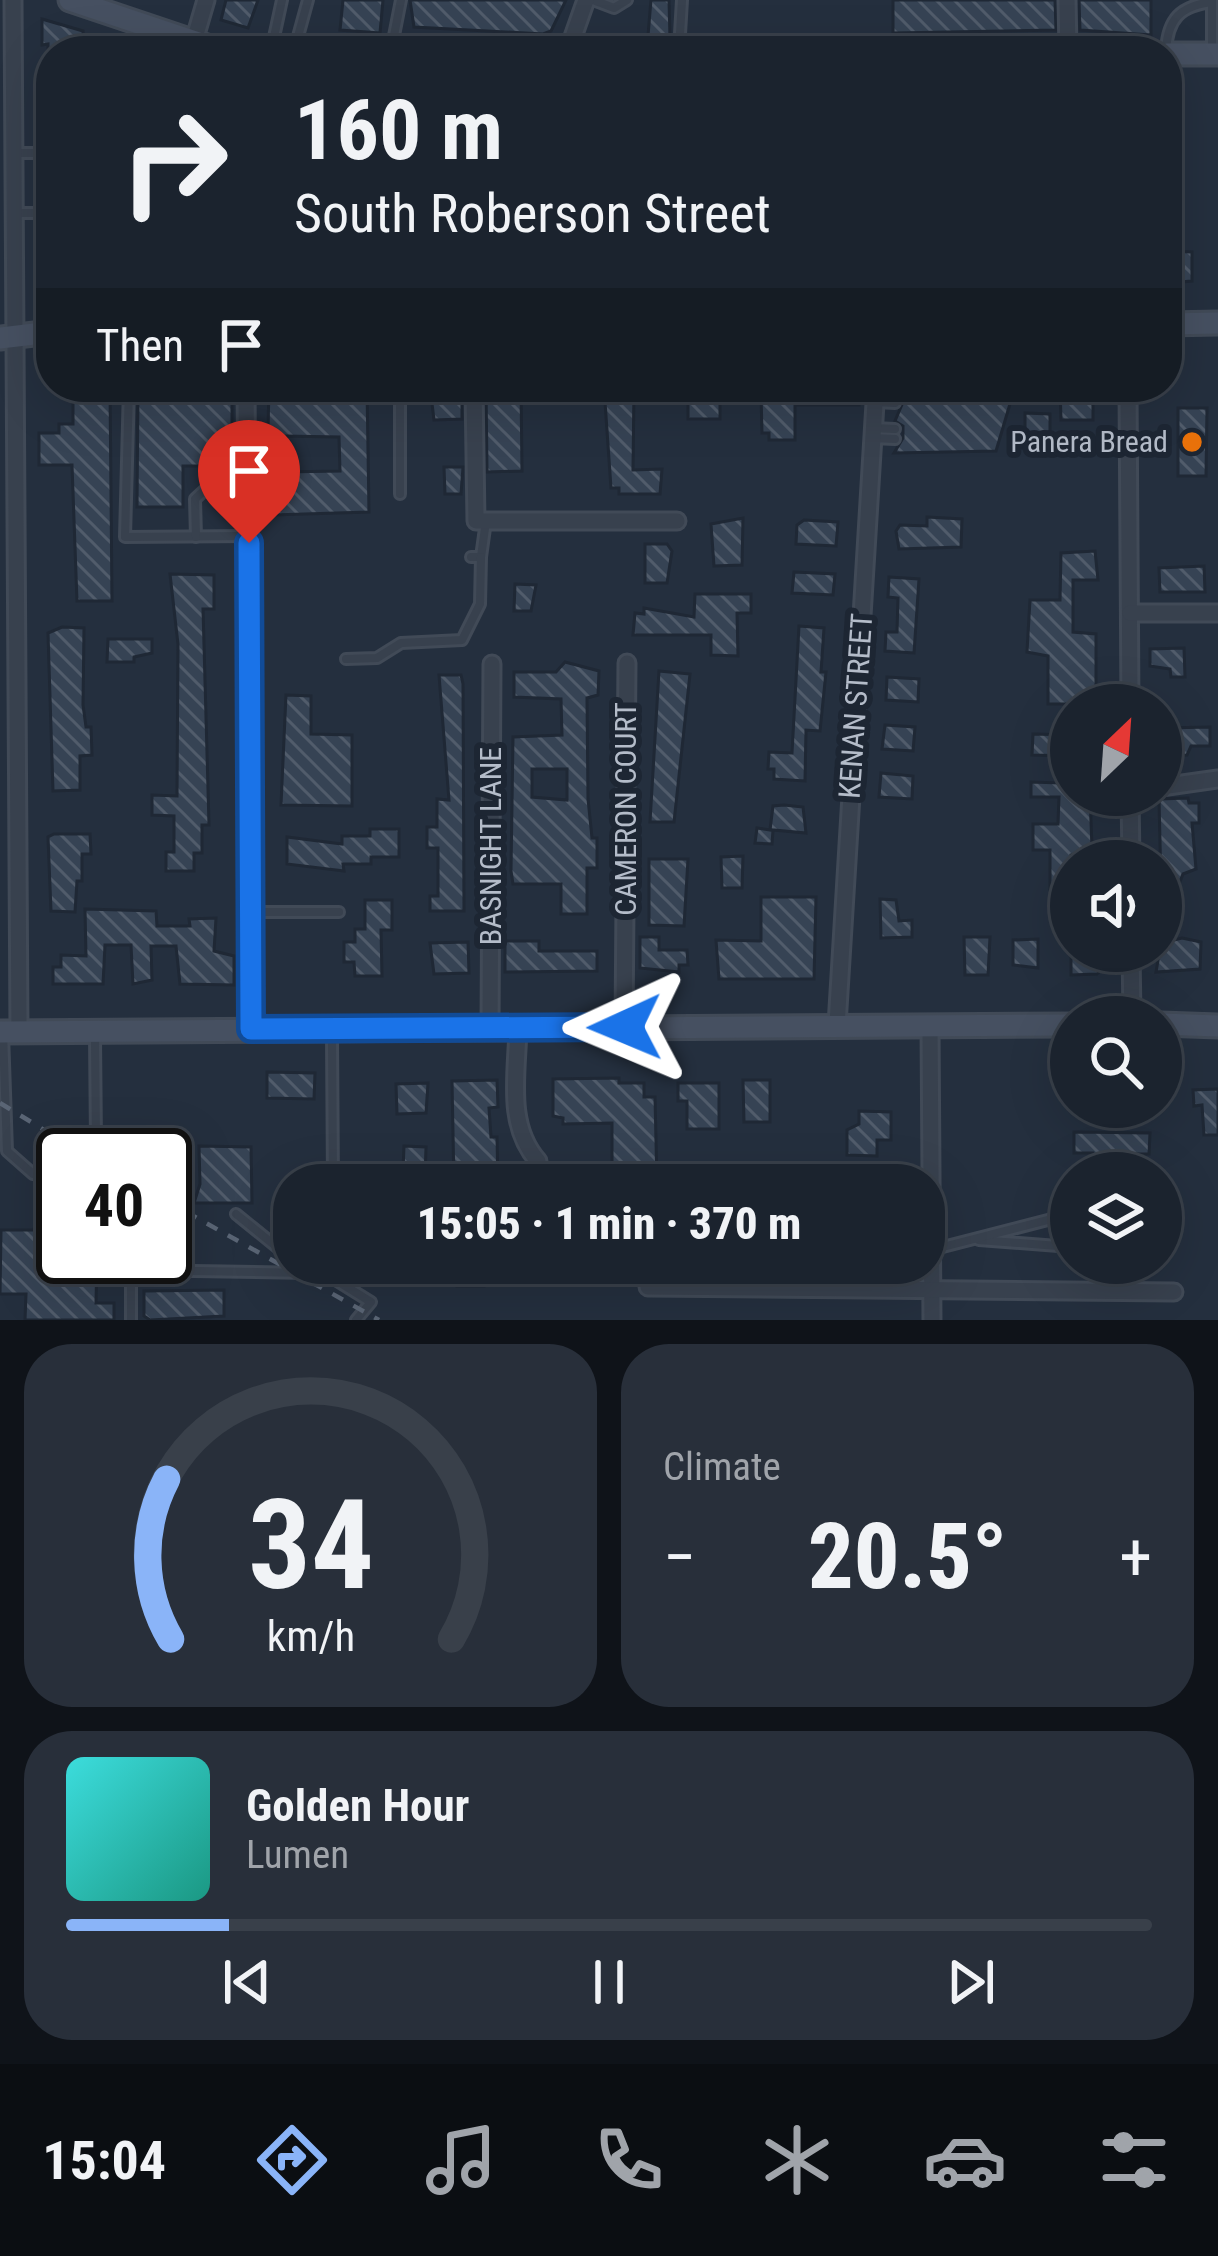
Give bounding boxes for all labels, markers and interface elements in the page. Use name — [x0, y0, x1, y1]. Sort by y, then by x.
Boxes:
text: 160 m — [294, 81, 503, 180]
icon: right — [96, 84, 252, 240]
text: South Roberson Street — [294, 182, 771, 245]
icon: arrive — [208, 312, 274, 378]
text: Then — [96, 319, 184, 372]
pin — [198, 420, 300, 543]
place label: Panera Bread — [1010, 424, 1168, 459]
marker: Panera Bread — [1179, 429, 1205, 455]
icon: arrive — [216, 438, 282, 504]
street label: KENAN STREET — [832, 612, 879, 800]
north arrow — [1050, 684, 1182, 816]
map controls — [1050, 684, 1182, 1284]
street label: CAMERON COURT — [608, 702, 643, 916]
street label: BASNIGHT LANE — [473, 747, 508, 945]
button: sound — [1050, 840, 1182, 972]
position arrow — [562, 964, 688, 1090]
button: search — [1050, 996, 1182, 1128]
speed limit sign: 40 — [36, 1128, 192, 1284]
button: layers — [1050, 1152, 1182, 1284]
text: 15:05 · 1 min · 370 m — [417, 1197, 801, 1250]
text: Climate — [663, 1444, 781, 1490]
text: 34 — [247, 1472, 374, 1618]
text: 20.5° — [808, 1505, 1007, 1610]
text: − — [663, 1519, 696, 1596]
text: + — [1119, 1519, 1152, 1596]
text: km/h — [266, 1610, 355, 1660]
text: Golden Hour — [246, 1779, 469, 1832]
text: Lumen — [246, 1832, 349, 1878]
icon: previous — [214, 1949, 280, 2015]
icon: pause — [576, 1949, 642, 2015]
icon: next — [938, 1949, 1004, 2015]
icon: directions — [250, 2118, 334, 2202]
icon: music — [419, 2118, 503, 2202]
icon: phone — [587, 2118, 671, 2202]
icon: climate — [755, 2118, 839, 2202]
icon: car — [923, 2118, 1007, 2202]
icon: filters — [1092, 2118, 1176, 2202]
text: 15:04 — [42, 2129, 166, 2192]

